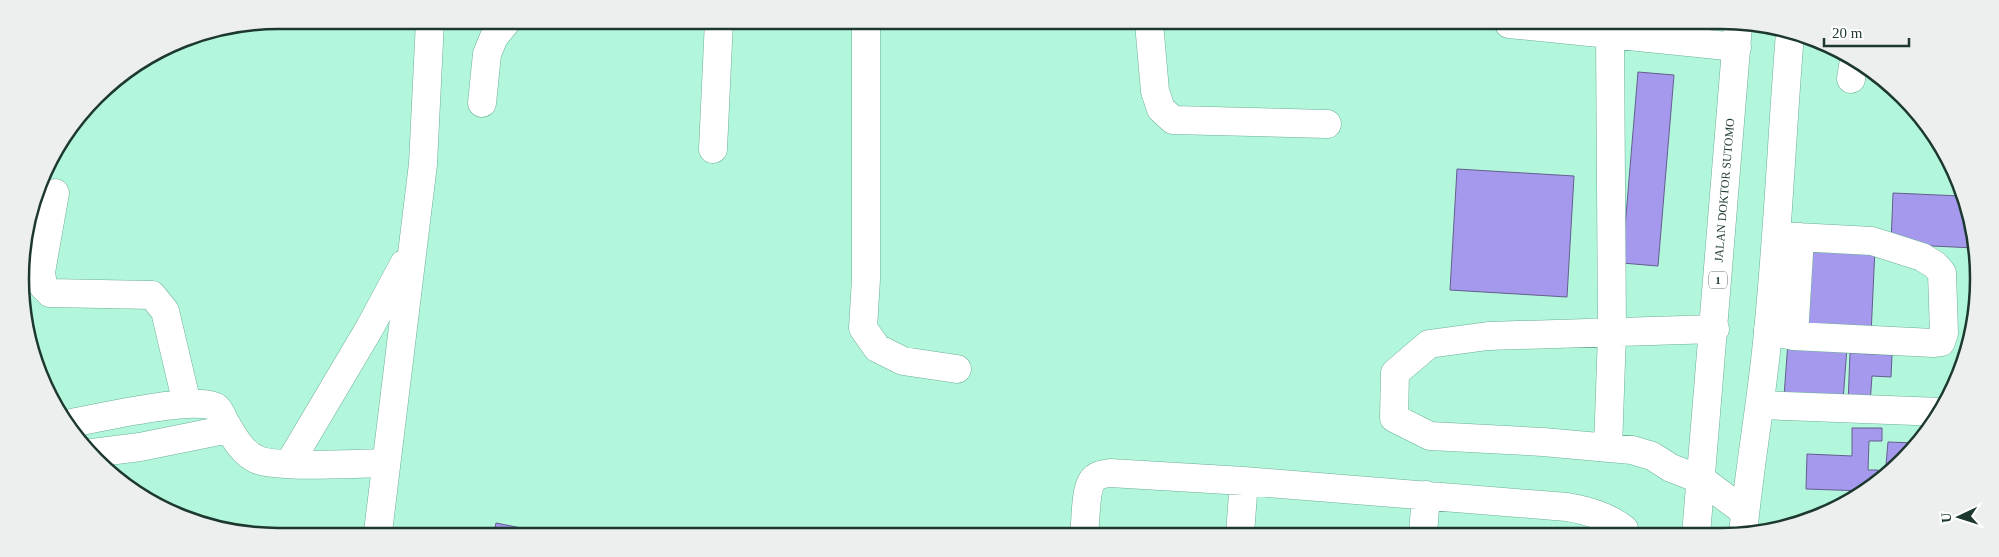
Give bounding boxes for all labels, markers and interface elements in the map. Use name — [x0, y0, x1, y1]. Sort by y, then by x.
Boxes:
scale bar — [1824, 15, 1909, 47]
text: 20 m — [1832, 25, 1863, 41]
street label: JALAN DOKTOR SUTOMO — [1711, 117, 1737, 263]
road number: 1 — [1709, 272, 1727, 288]
north arrow — [1934, 492, 1984, 542]
text: U — [1939, 512, 1954, 523]

